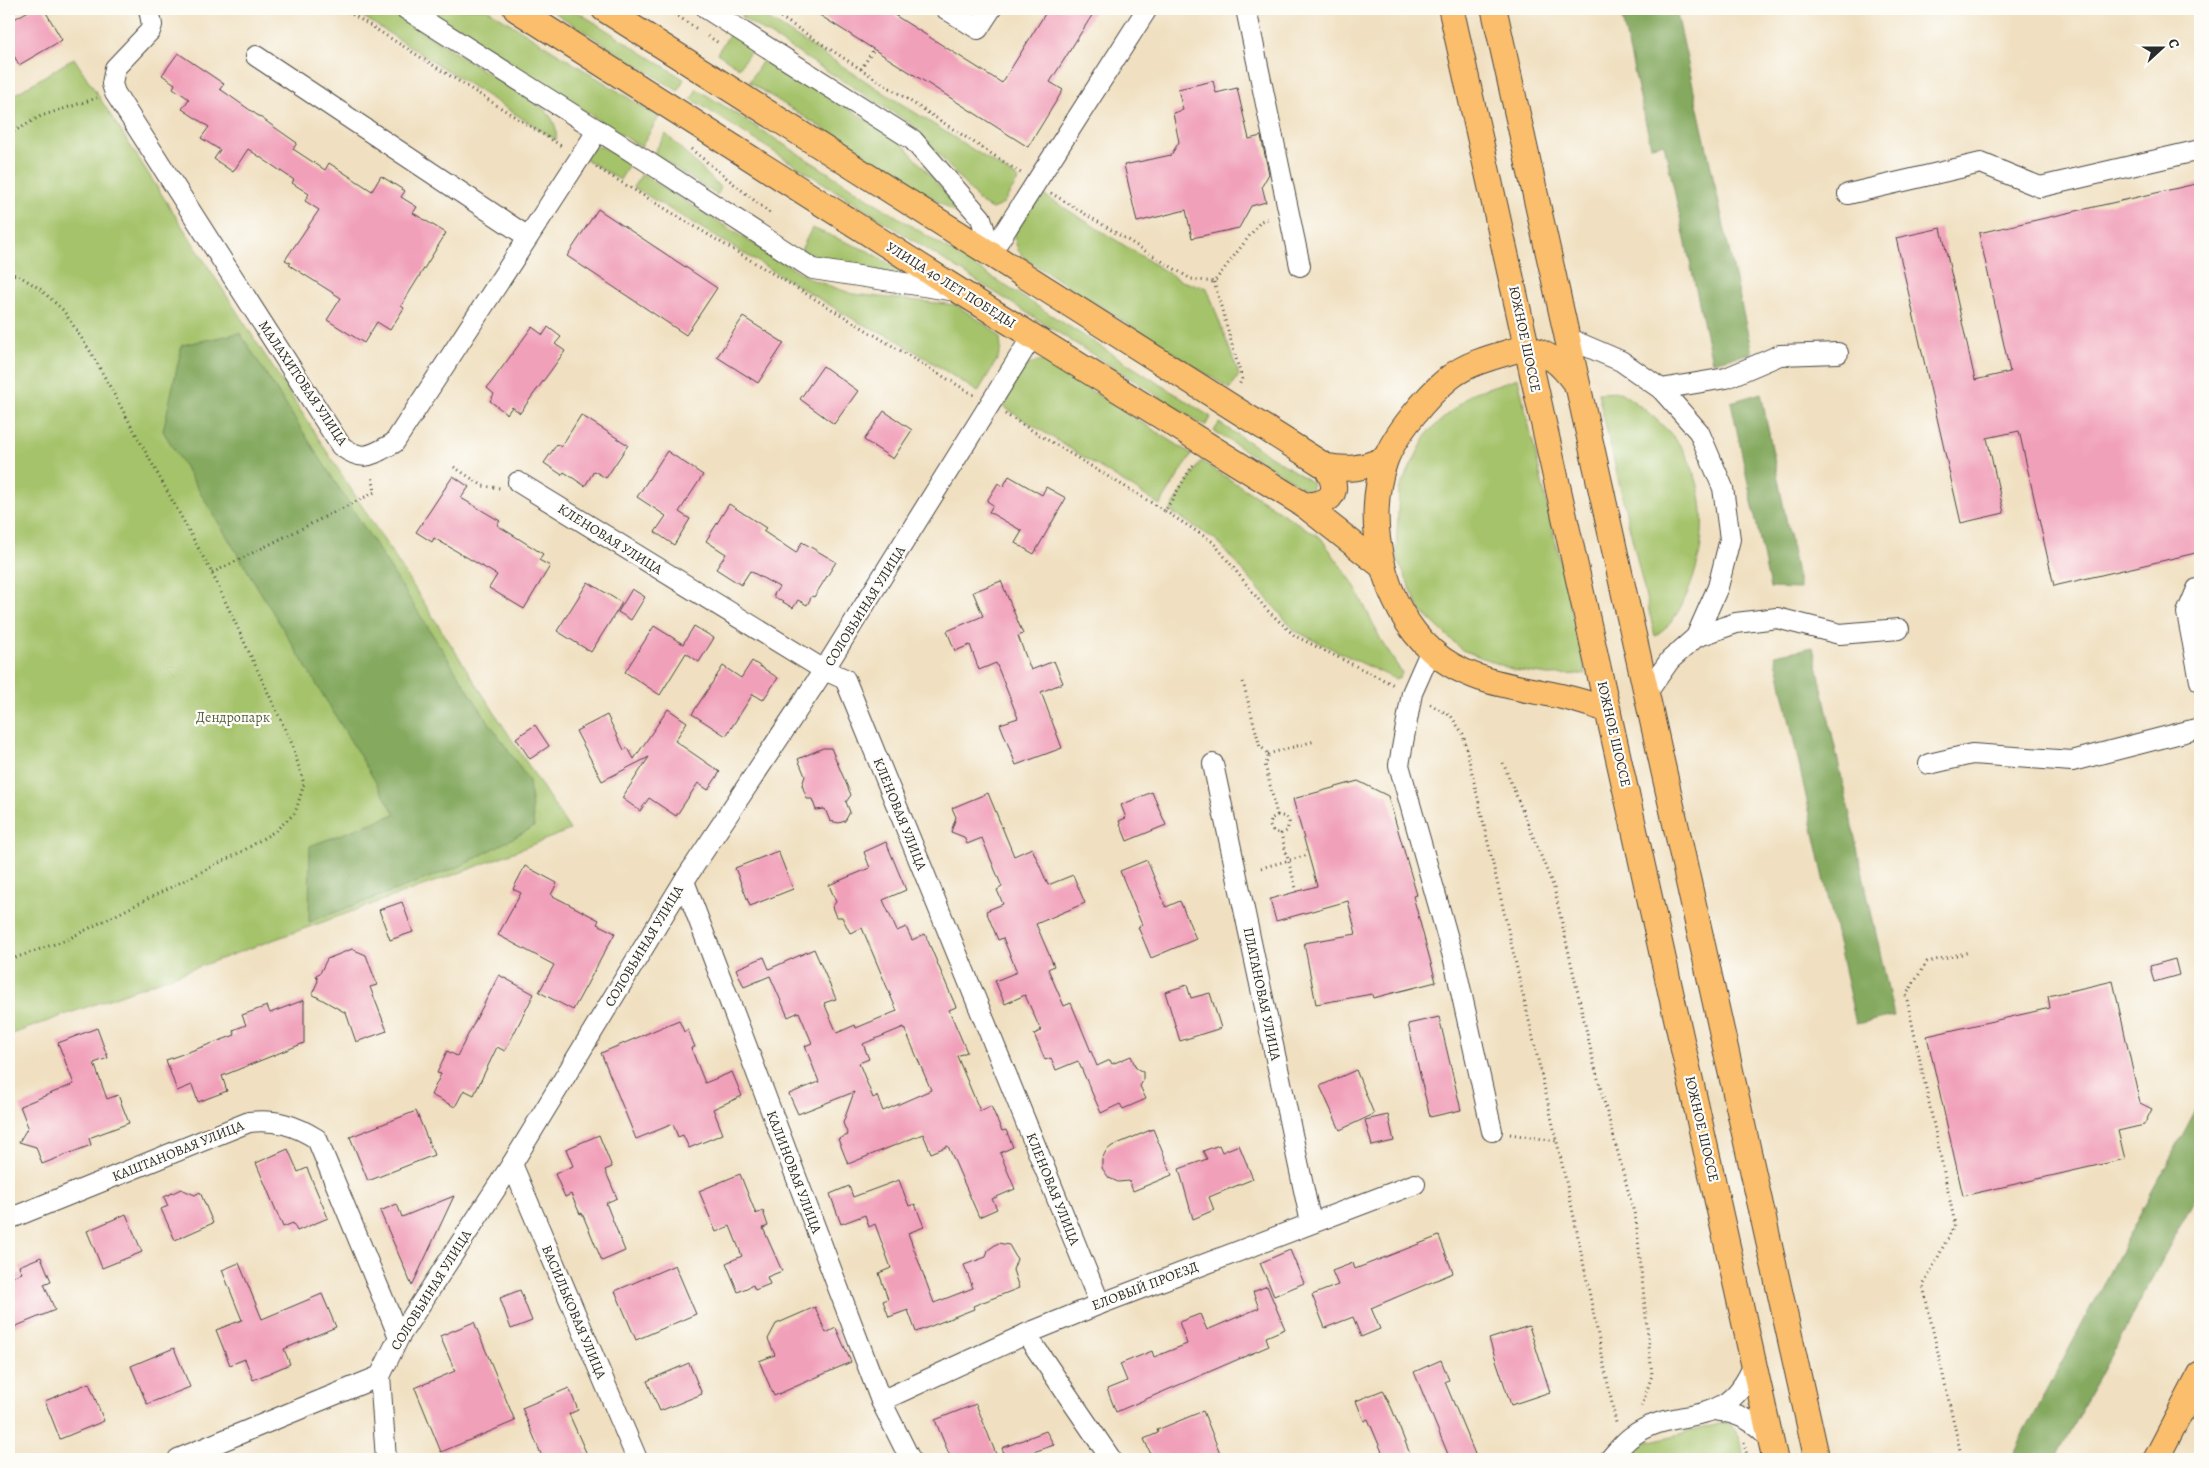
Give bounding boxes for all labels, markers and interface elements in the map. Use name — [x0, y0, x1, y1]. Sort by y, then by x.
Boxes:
north arrow — [2136, 22, 2186, 72]
text: С — [2163, 36, 2184, 51]
street label: УЛИЦА 40 ЛЕТ ПОБЕДЫ — [883, 237, 1020, 333]
street label: ЮЖНОЕ ШОССЕ — [1504, 284, 1546, 394]
street label: МАЛАХИТОВАЯ УЛИЦА — [254, 317, 352, 450]
street label: КЛЕНОВАЯ УЛИЦА — [554, 499, 667, 579]
street label: СОЛОВЬИНАЯ УЛИЦА — [820, 542, 910, 670]
street label: ЮЖНОЕ ШОССЕ — [1593, 679, 1635, 789]
park label: Дендропарк — [196, 708, 270, 727]
street label: КЛЕНОВАЯ УЛИЦА — [869, 755, 932, 874]
street label: СОЛОВЬИНАЯ УЛИЦА — [600, 881, 688, 1010]
street label: ПЛАТАНОВАЯ УЛИЦА — [1239, 926, 1286, 1063]
street label: ЮЖНОЕ ШОССЕ — [1681, 1074, 1723, 1184]
street label: КАЛИНОВАЯ УЛИЦА — [762, 1108, 827, 1237]
street label: КАШТАНОВАЯ УЛИЦА — [109, 1116, 247, 1186]
street label: КЛЕНОВАЯ УЛИЦА — [1022, 1130, 1085, 1249]
street label: СОЛОВЬИНАЯ УЛИЦА — [386, 1226, 476, 1354]
street label: ВАСИЛЬКОВАЯ УЛИЦА — [537, 1242, 611, 1383]
street label: ЕЛОВЫЙ ПРОЕЗД — [1089, 1257, 1201, 1315]

